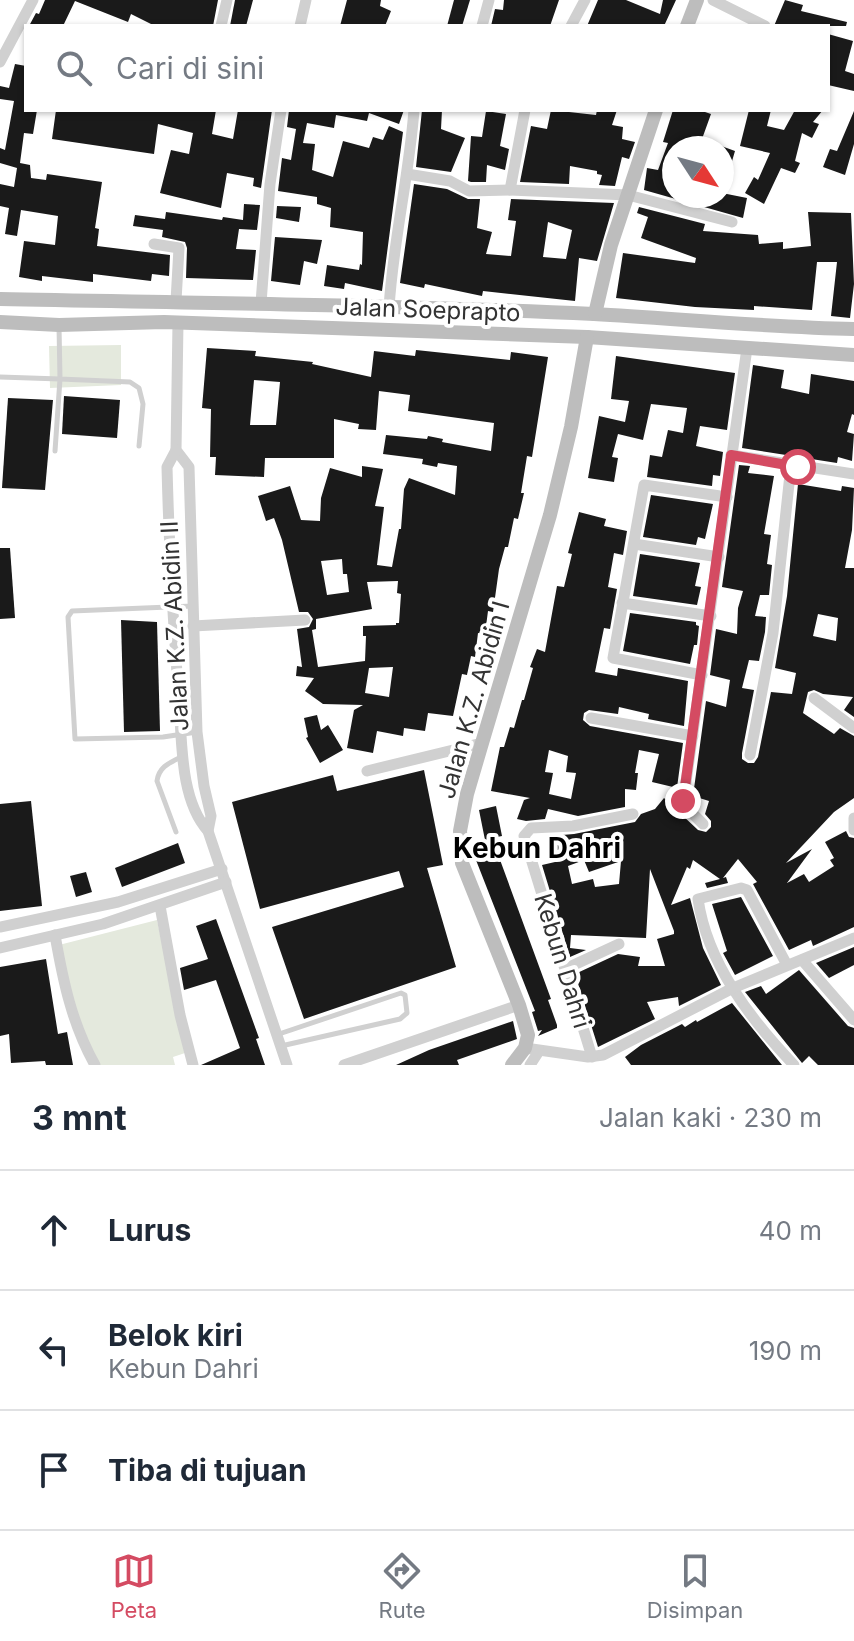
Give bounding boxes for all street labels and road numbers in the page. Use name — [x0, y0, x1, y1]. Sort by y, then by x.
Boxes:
street label: Jalan Soeprapto — [335, 292, 521, 327]
street label: Jalan K.Z. Abidin II — [155, 520, 194, 732]
street label: Jalan K.Z. Abidin I — [431, 598, 516, 802]
street label: Kebun Dahri — [528, 890, 597, 1032]

